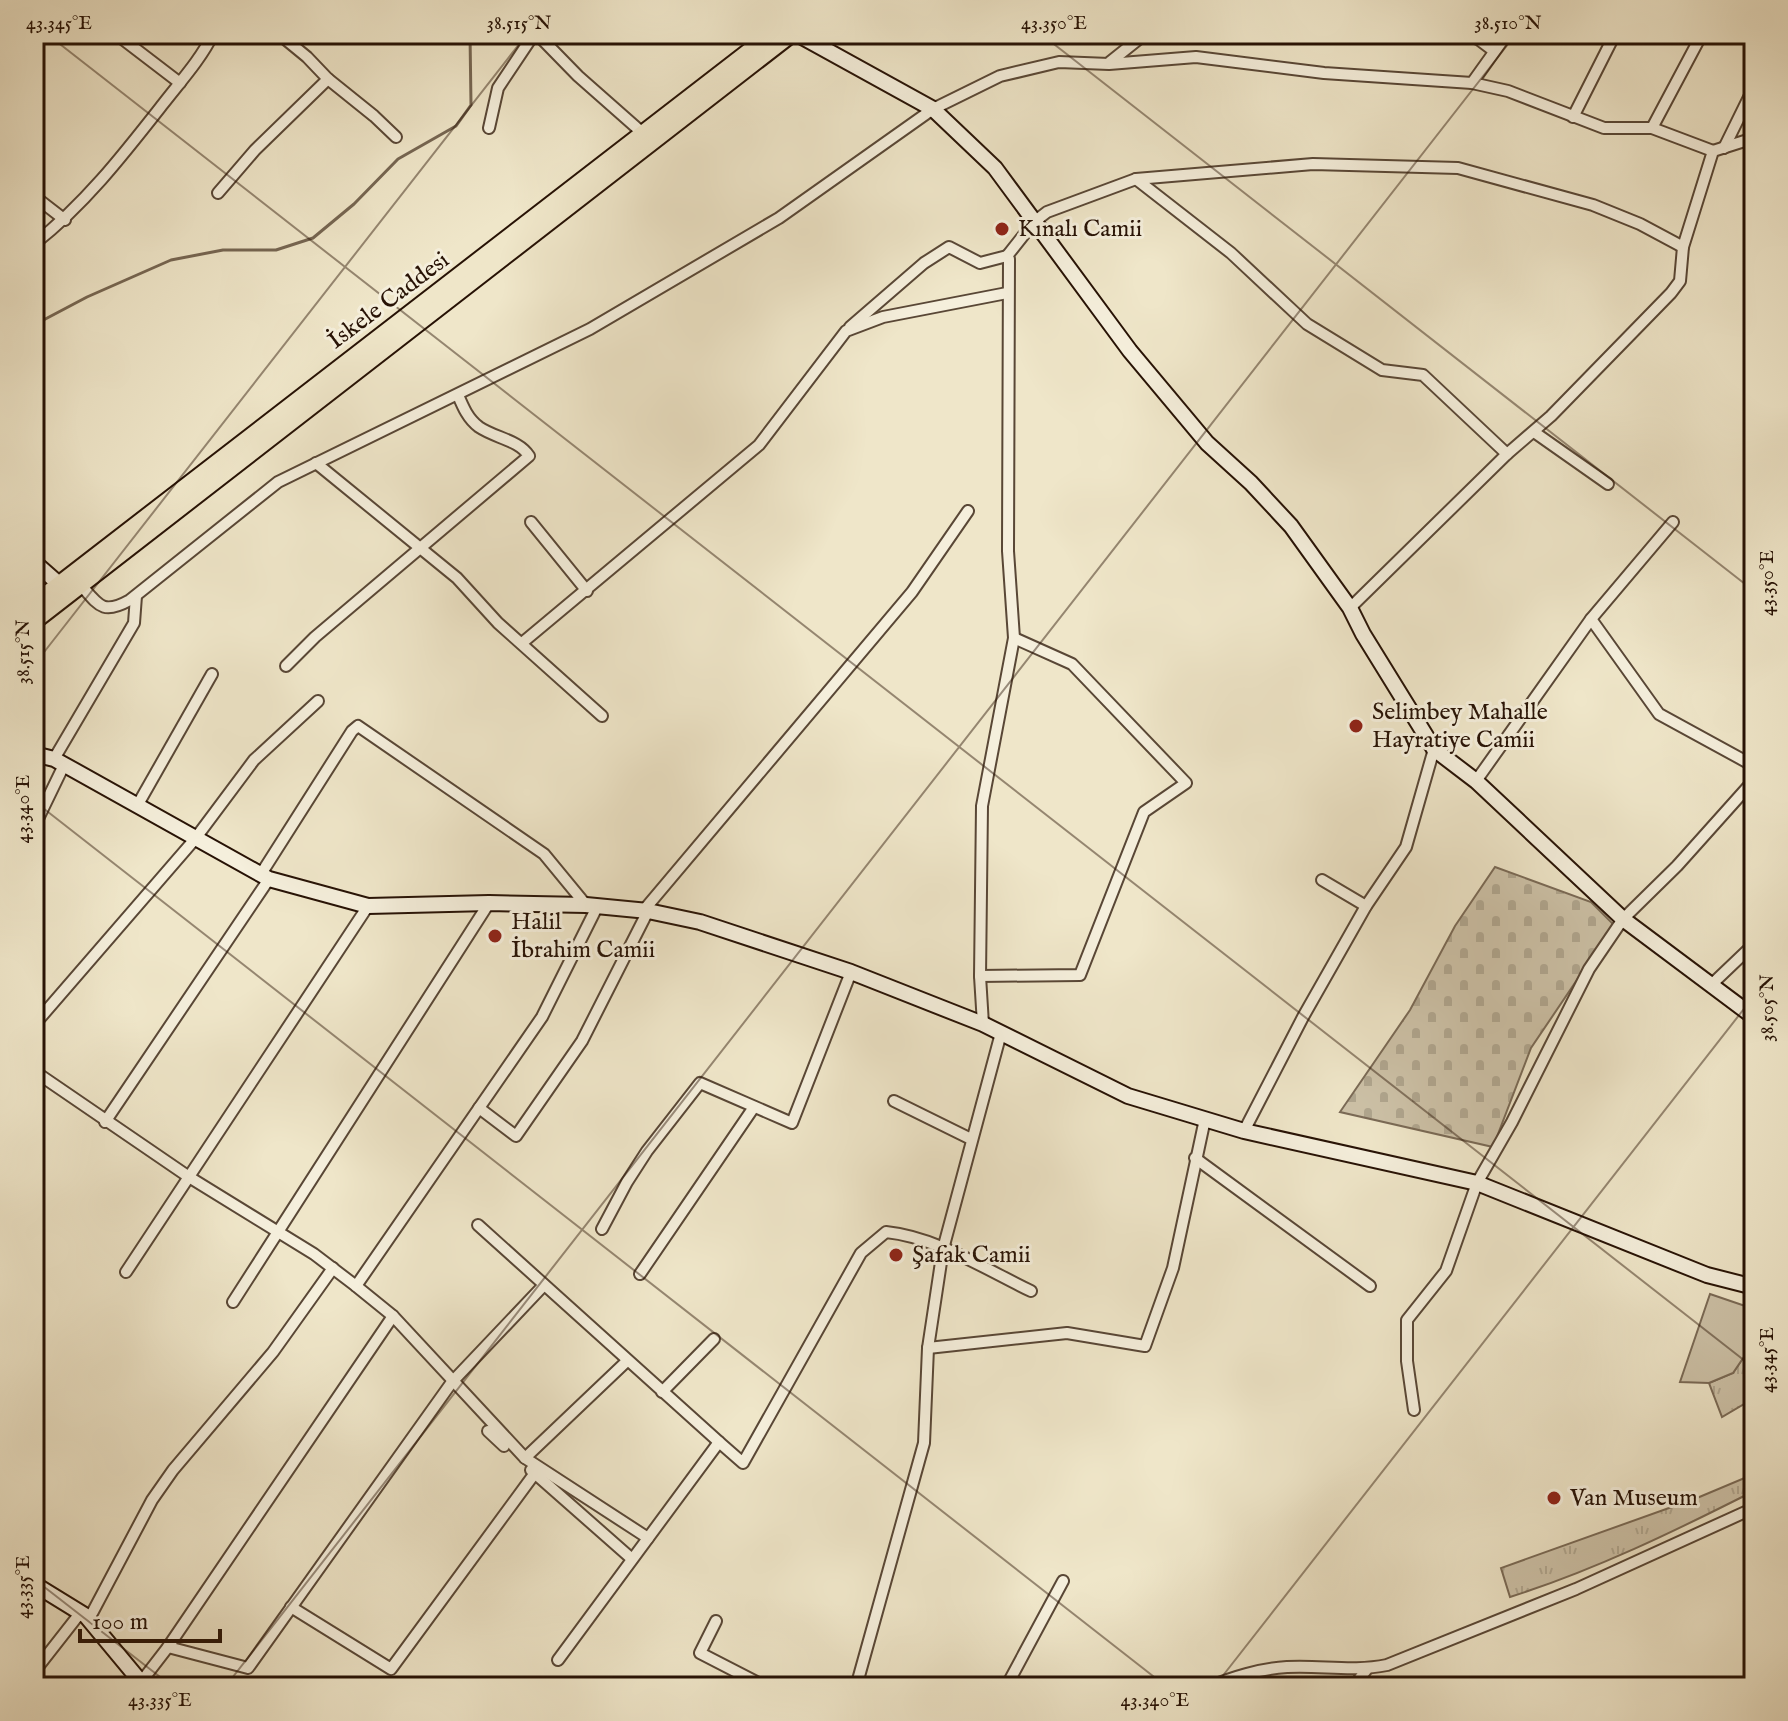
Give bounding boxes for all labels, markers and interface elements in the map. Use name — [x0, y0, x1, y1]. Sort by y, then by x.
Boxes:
text: 43.345°E — [26, 11, 92, 36]
text: 38.515°N — [486, 11, 552, 36]
text: 43.350°E — [1021, 11, 1087, 36]
text: 38.510°N — [1474, 11, 1542, 36]
place label: Kınalı Camii — [1018, 214, 1142, 245]
marker: Kınalı Camii — [993, 220, 1011, 238]
street label: İskele Caddesi — [322, 245, 456, 357]
text: 43.350°E — [1755, 550, 1780, 616]
text: 38.515°N — [11, 619, 36, 685]
place label: Selimbey Mahalle Hayratiye Camii — [1372, 697, 1548, 756]
marker: Selimbey Mahalle Hayratiye Camii — [1347, 717, 1365, 735]
text: 43.340°E — [11, 774, 36, 843]
place label: Halil İbrahim Camii — [511, 907, 655, 966]
marker: Halil İbrahim Camii — [486, 927, 504, 945]
text: 38.505°N — [1755, 974, 1780, 1042]
place label: Şafak Camii — [912, 1240, 1031, 1271]
marker: Şafak Camii — [887, 1246, 905, 1264]
text: 43.345°E — [1755, 1327, 1780, 1393]
place label: Van Museum — [1569, 1483, 1698, 1514]
marker: Van Museum — [1545, 1489, 1563, 1507]
text: 43.335°E — [11, 1555, 36, 1619]
scale bar — [80, 1593, 220, 1643]
text: 100 m — [92, 1607, 148, 1638]
text: 43.335°E — [128, 1688, 192, 1713]
text: 43.340°E — [1121, 1688, 1190, 1713]

